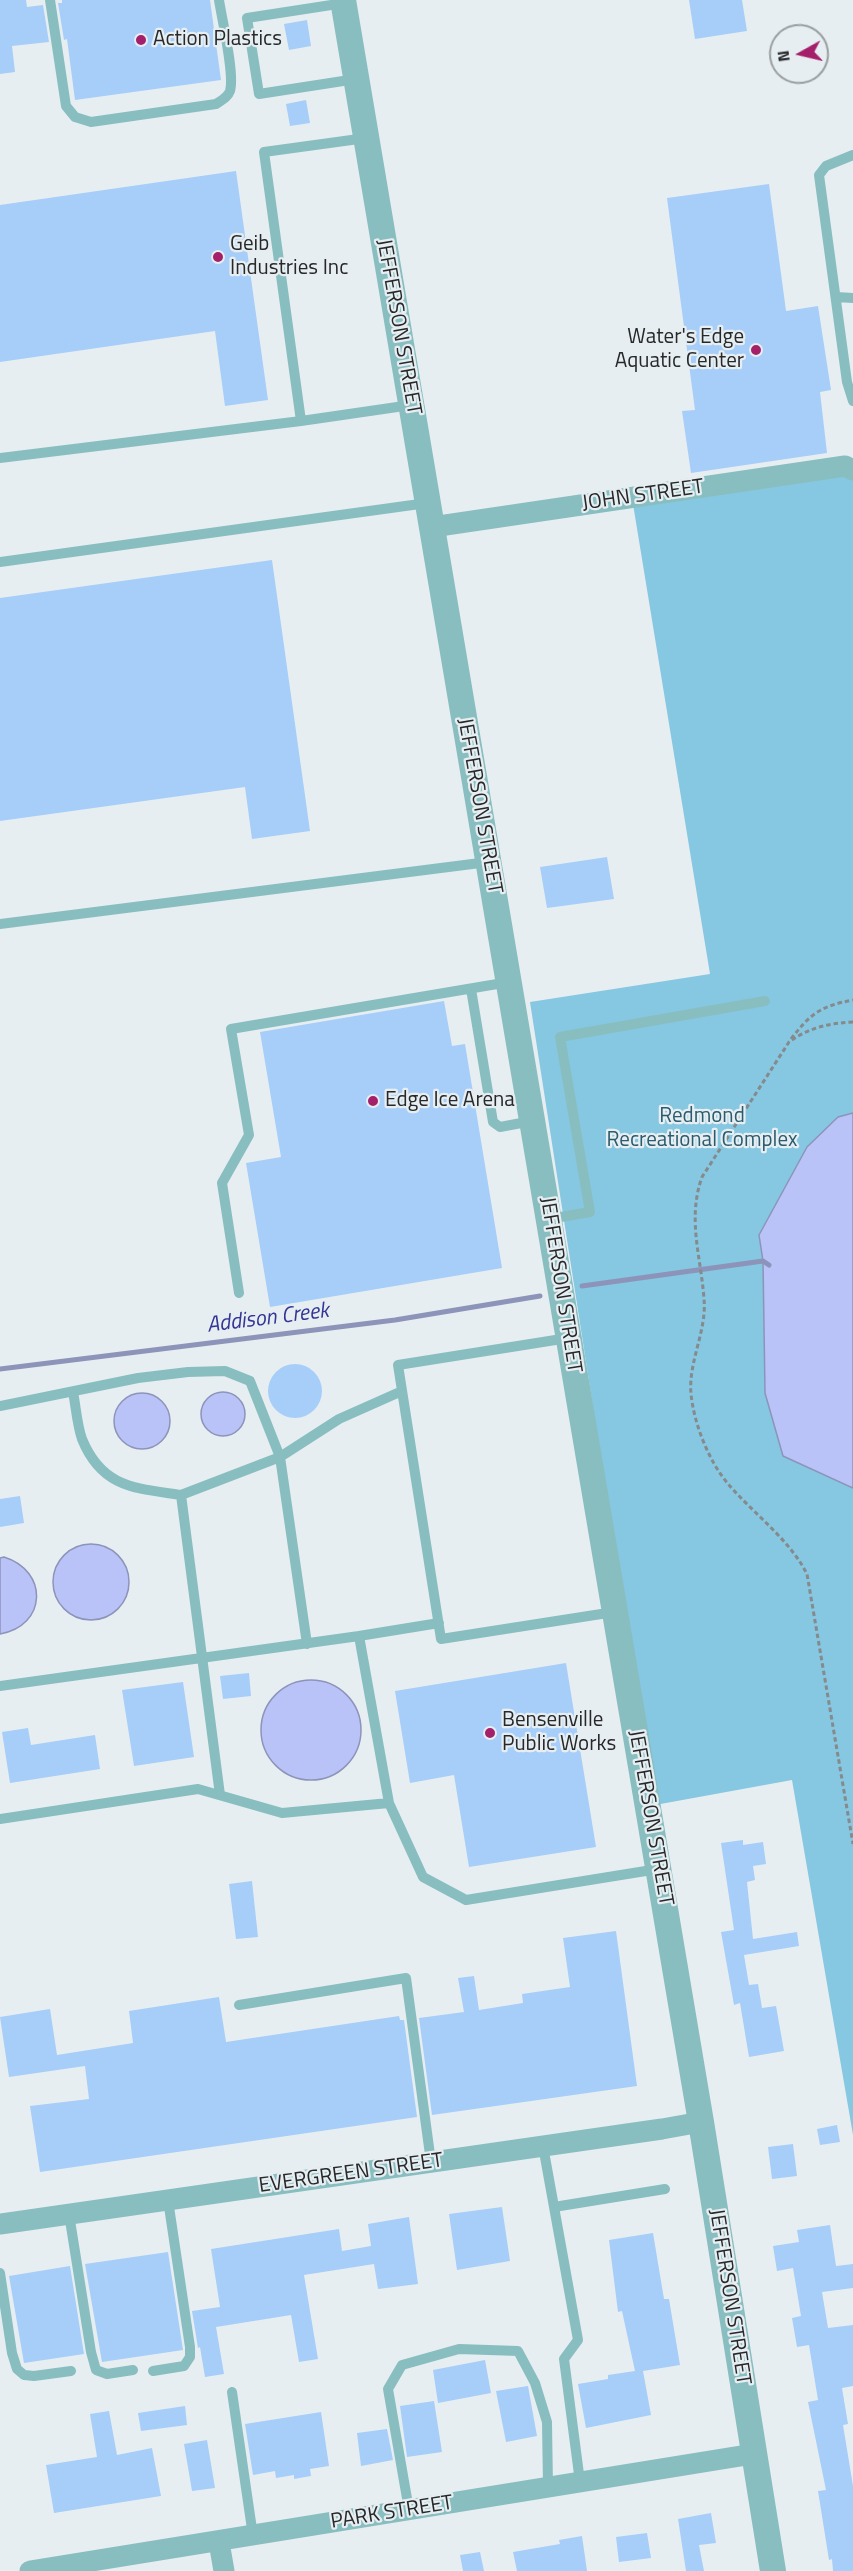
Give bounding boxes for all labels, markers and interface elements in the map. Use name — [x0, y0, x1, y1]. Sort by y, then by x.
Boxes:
north arrow — [769, 24, 829, 84]
place label: Action Plastics — [153, 27, 282, 53]
marker: Action Plastics — [134, 33, 148, 47]
text: N — [771, 49, 796, 63]
place label: Geib Industries Inc — [230, 232, 348, 282]
street label: JEFFERSON STREET — [370, 237, 426, 417]
marker: Geib Industries Inc — [211, 250, 225, 264]
place label: Water's Edge Aquatic Center — [615, 325, 744, 375]
marker: Water's Edge Aquatic Center — [749, 343, 763, 357]
street label: JOHN STREET — [581, 475, 705, 517]
street label: JEFFERSON STREET — [451, 716, 507, 896]
place label: Edge Ice Arena — [385, 1088, 515, 1114]
marker: Edge Ice Arena — [366, 1094, 380, 1108]
park label: Redmond Recreational Complex — [607, 1104, 797, 1154]
street label: JEFFERSON STREET — [534, 1195, 586, 1375]
water label: Addison Creek — [206, 1298, 330, 1340]
place label: Bensenville Public Works — [502, 1708, 616, 1758]
marker: Bensenville Public Works — [483, 1726, 497, 1740]
street label: JEFFERSON STREET — [622, 1728, 678, 1908]
street label: EVERGREEN STREET — [257, 2149, 445, 2199]
street label: JEFFERSON STREET — [703, 2207, 755, 2387]
street label: PARK STREET — [329, 2491, 455, 2535]

